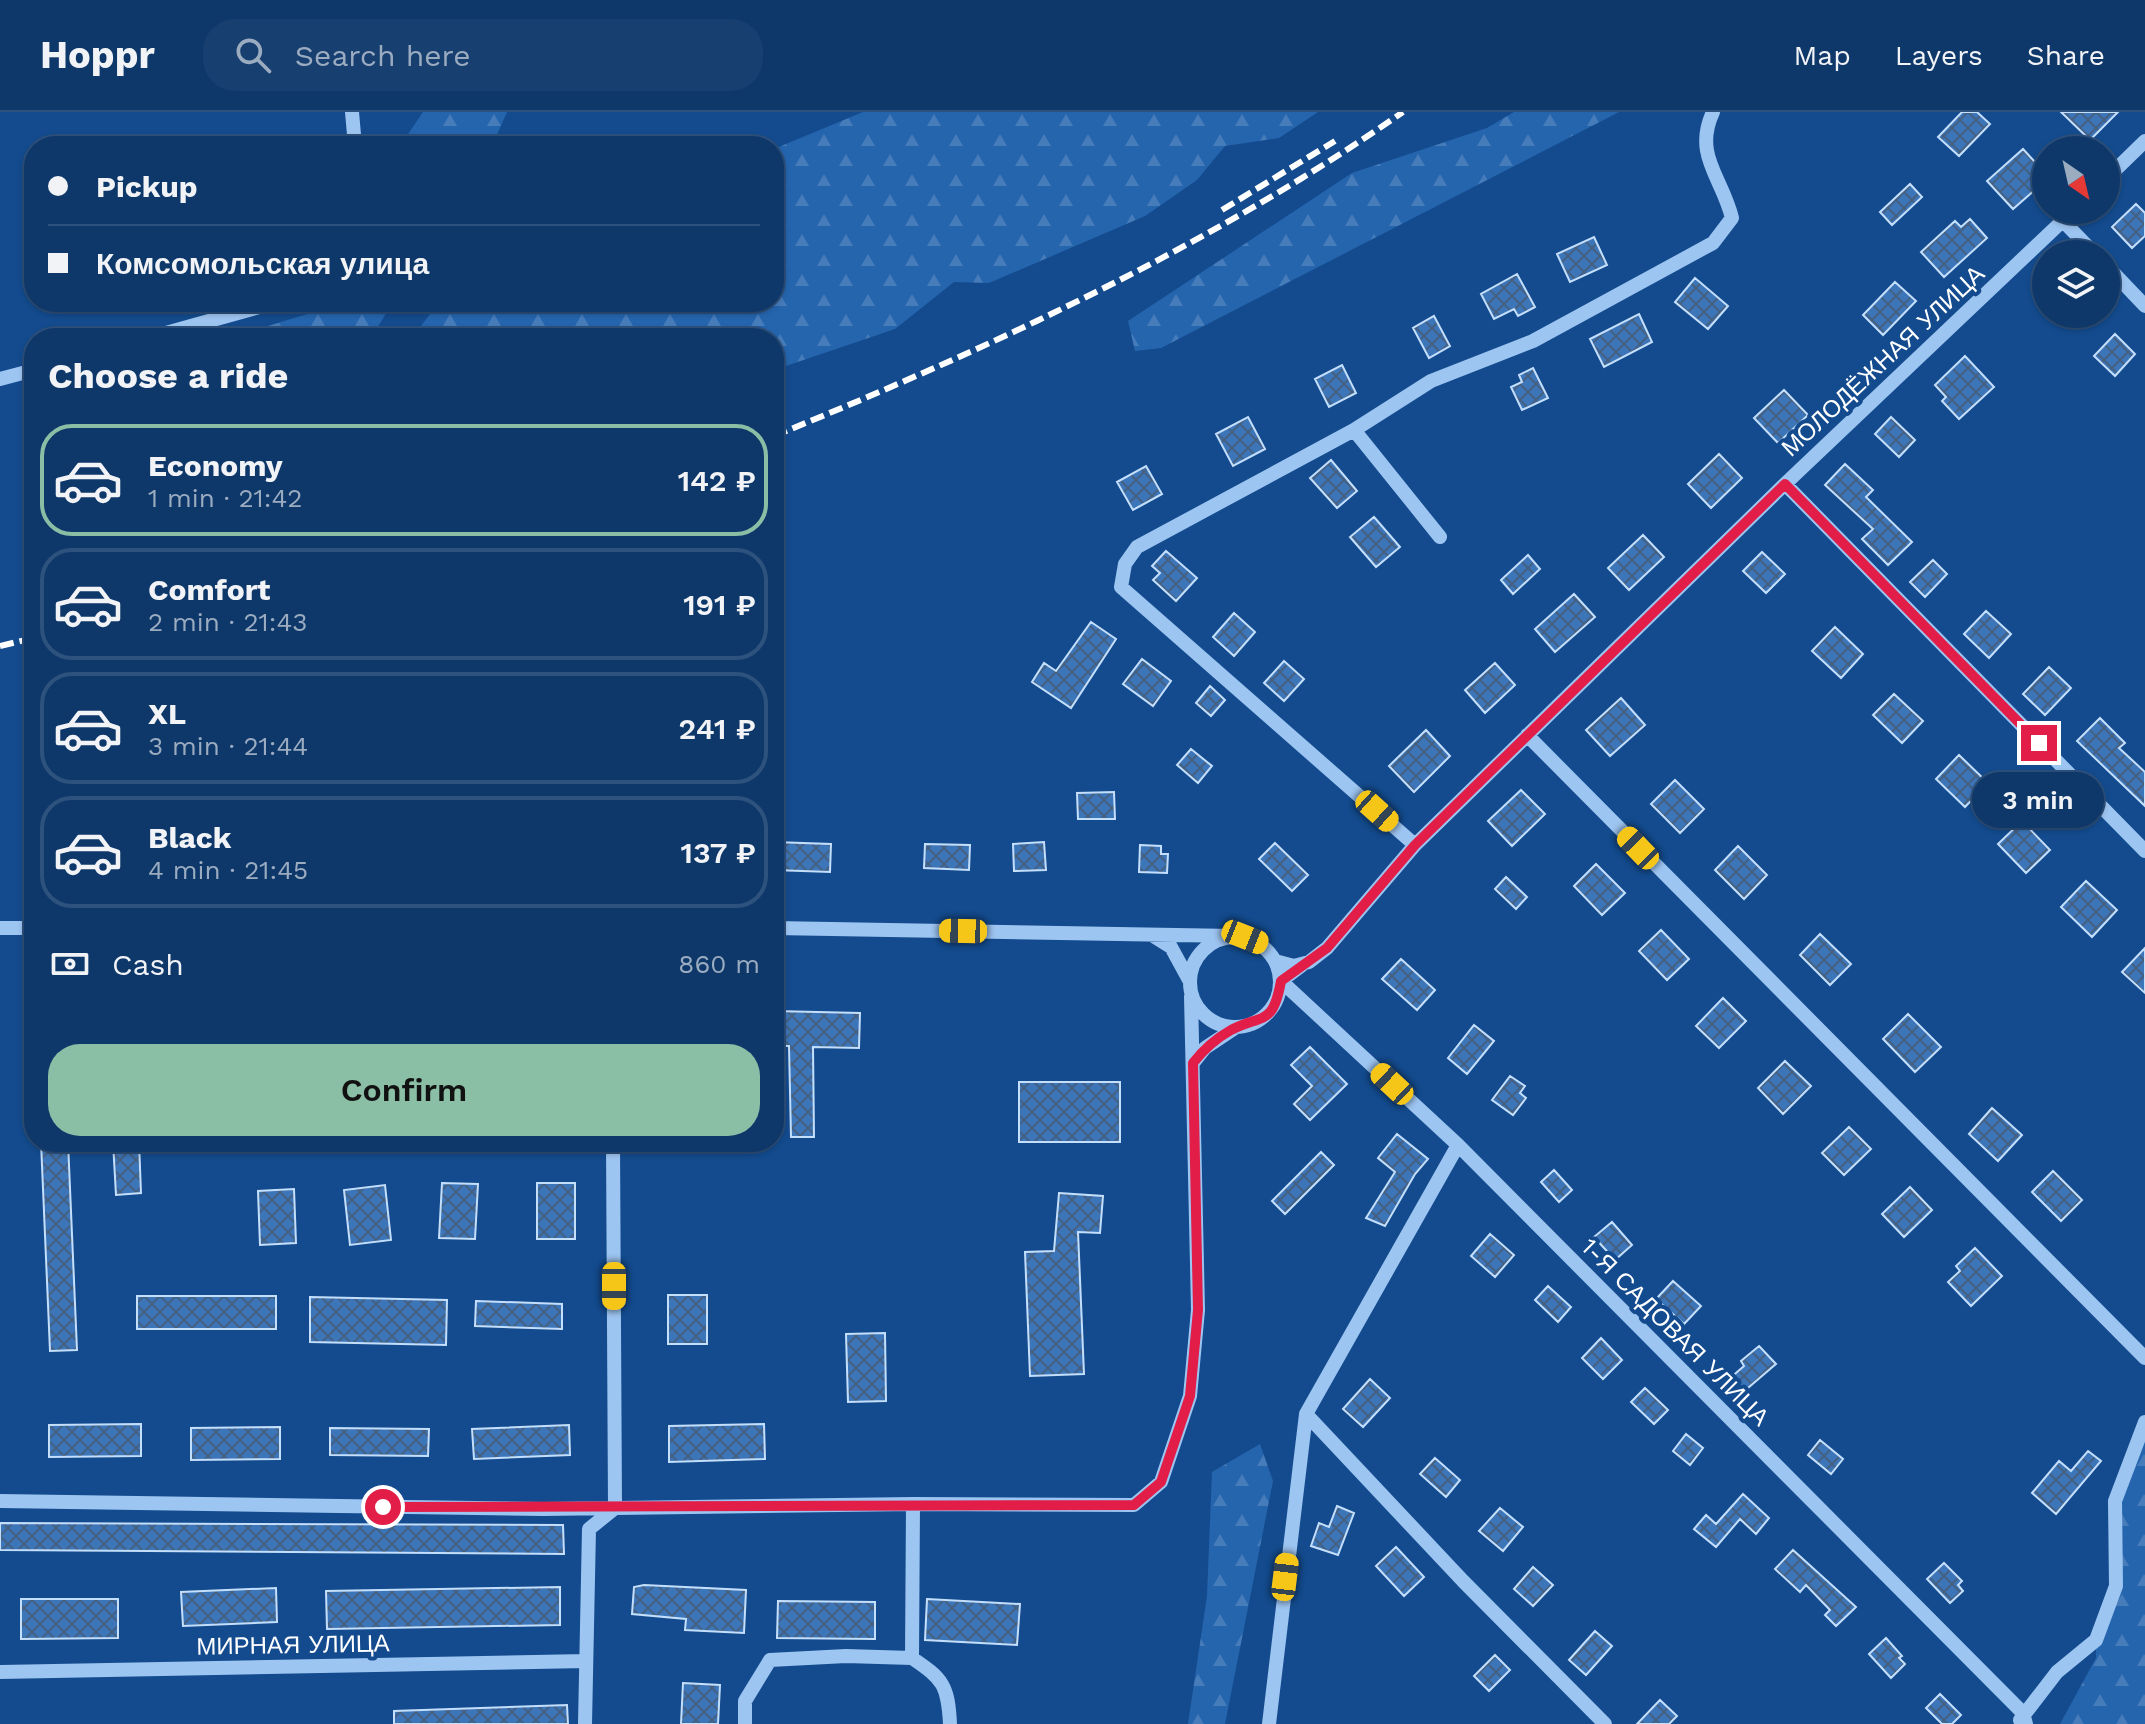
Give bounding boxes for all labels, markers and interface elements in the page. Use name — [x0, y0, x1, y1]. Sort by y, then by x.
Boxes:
search box — [203, 19, 763, 91]
text: Hoppr — [40, 33, 155, 77]
icon: search — [231, 33, 275, 77]
text: Search here — [295, 38, 471, 73]
text: Map — [1794, 39, 1851, 72]
text: Layers — [1895, 39, 1983, 72]
text: Share — [2027, 39, 2105, 72]
north arrow — [2032, 136, 2120, 224]
map controls — [2032, 136, 2120, 328]
text: Pickup — [96, 169, 198, 204]
button: layers — [2032, 240, 2120, 328]
text: Комсомольская улица — [96, 246, 429, 281]
street label: МОЛОДЁЖНАЯ УЛИЦА — [1776, 260, 1990, 462]
text: Choose a ride — [48, 355, 288, 397]
icon: car — [52, 444, 124, 516]
text: Economy — [148, 448, 283, 483]
text: 142 ₽ — [678, 463, 756, 498]
text: 1 min · 21:42 — [148, 483, 302, 513]
icon: car — [52, 568, 124, 640]
text: Comfort — [148, 572, 270, 607]
text: 191 ₽ — [683, 587, 756, 622]
text: 2 min · 21:43 — [148, 607, 307, 637]
icon: car — [52, 692, 124, 764]
text: XL — [148, 696, 186, 731]
text: 241 ₽ — [679, 711, 756, 746]
route end — [2021, 725, 2057, 761]
text: 3 min · 21:44 — [148, 731, 308, 761]
callout: 3 min — [1973, 771, 2105, 827]
text: 3 min — [2002, 785, 2074, 815]
car — [1351, 786, 1403, 836]
icon: car — [52, 816, 124, 888]
text: Black — [148, 820, 232, 855]
car — [1613, 822, 1663, 874]
text: 137 ₽ — [680, 835, 756, 870]
text: 4 min · 21:45 — [148, 855, 308, 885]
car — [1218, 917, 1272, 957]
car — [939, 919, 987, 943]
icon: cash — [48, 942, 92, 986]
text: Cash — [112, 947, 184, 982]
text: 860 m — [678, 949, 760, 979]
button: Confirm — [48, 1044, 760, 1136]
car — [1366, 1059, 1418, 1109]
street label: 1-Я САДОВАЯ УЛИЦА — [1575, 1232, 1775, 1432]
car — [602, 1262, 626, 1310]
route start — [365, 1489, 401, 1525]
car — [1270, 1552, 1300, 1602]
street label: МИРНАЯ УЛИЦА — [196, 1629, 390, 1661]

